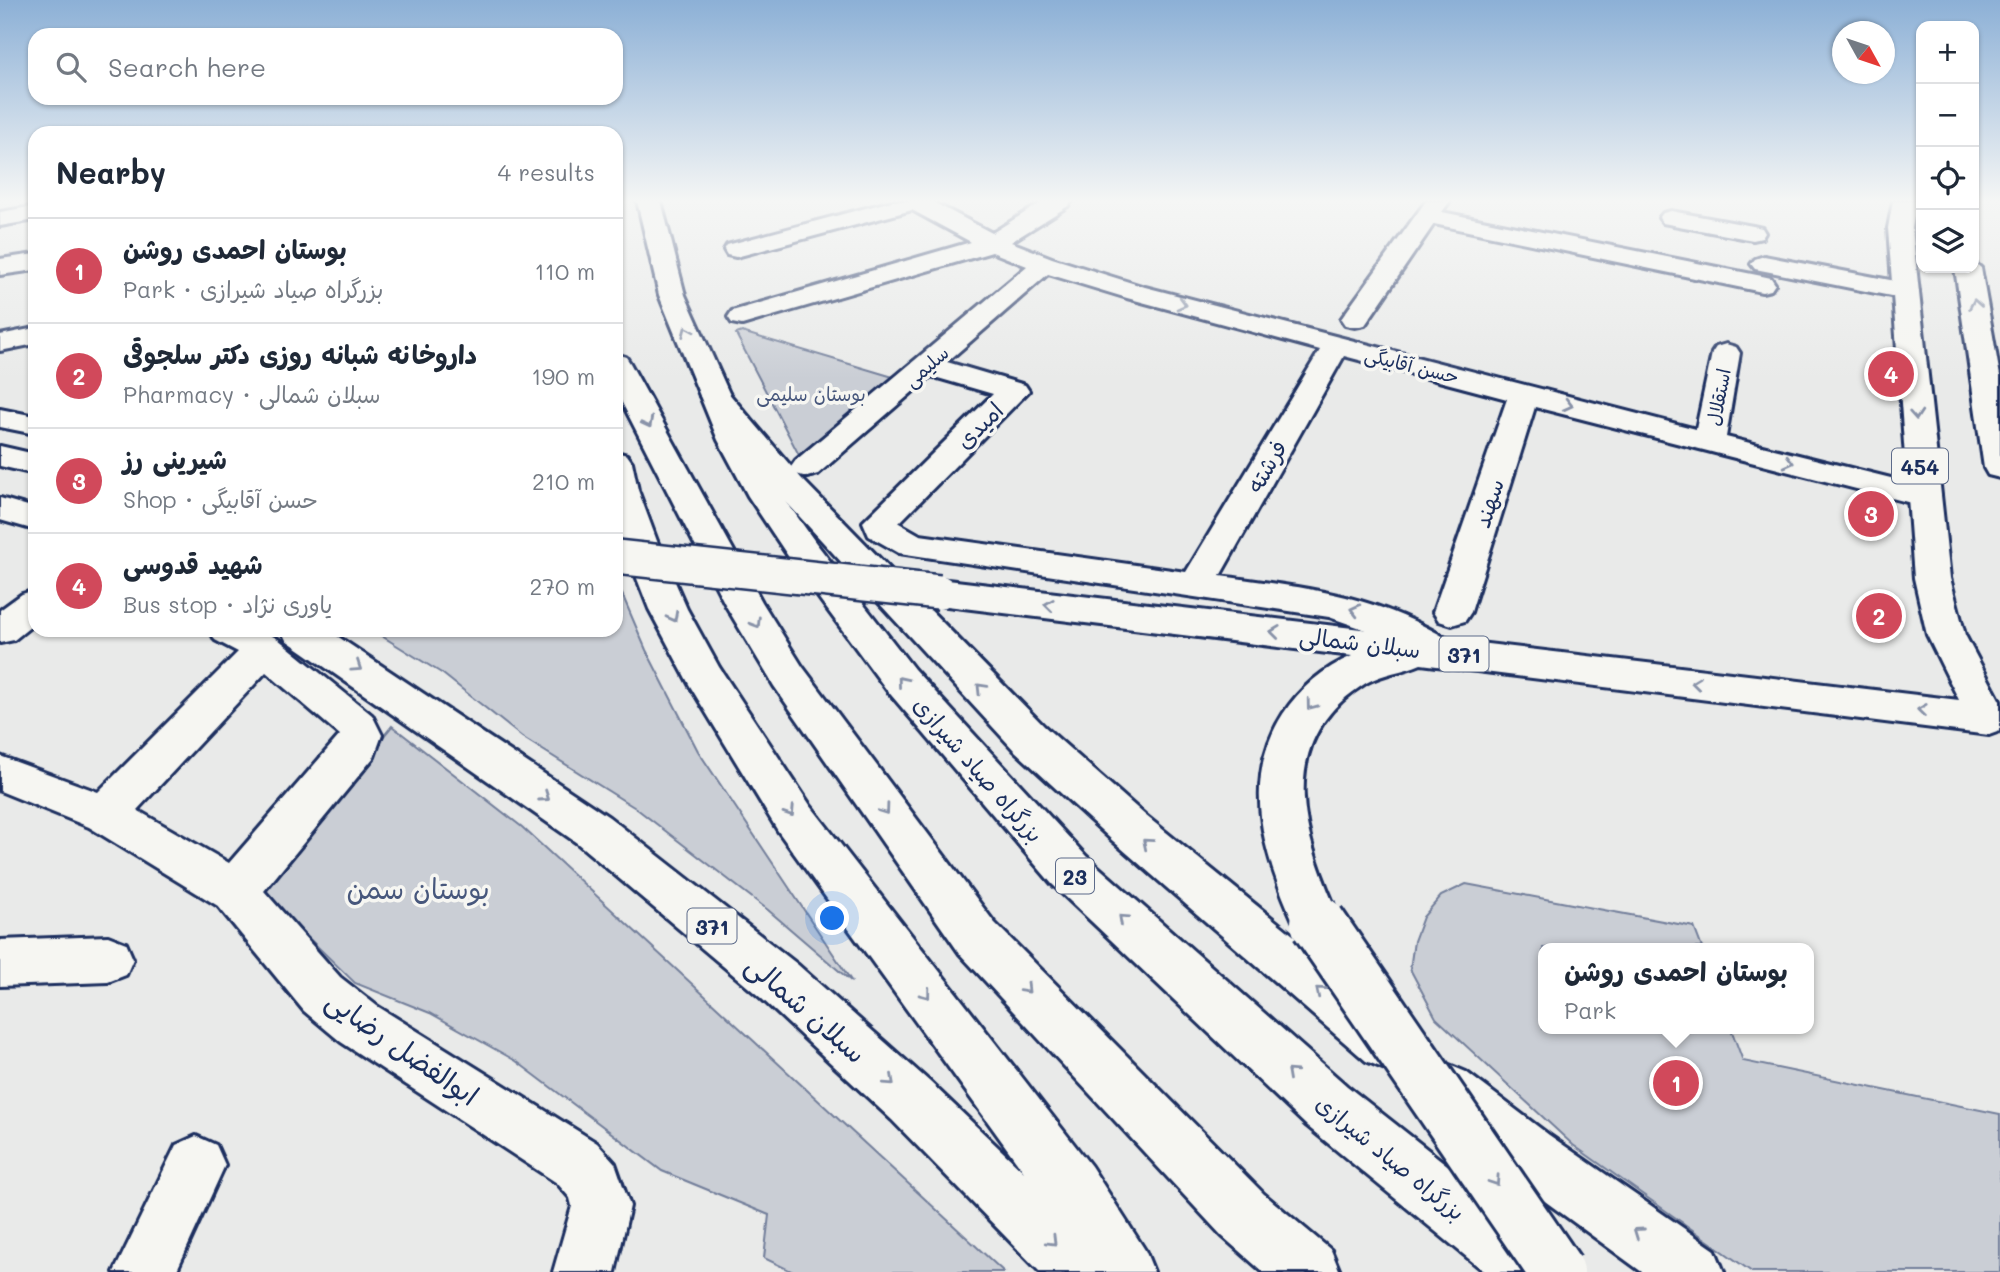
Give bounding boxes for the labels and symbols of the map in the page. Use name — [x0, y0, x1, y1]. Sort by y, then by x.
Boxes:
north arrow — [1832, 21, 1895, 84]
one-way arrow — [1176, 295, 1188, 310]
one-way arrow — [1968, 298, 1983, 310]
one-way arrow — [681, 326, 695, 338]
street label: سلیمی — [898, 340, 954, 393]
street label: حسن آقابیگی — [1362, 341, 1462, 390]
pin: 4 — [1868, 348, 1914, 400]
street label: استقلال — [1700, 366, 1736, 428]
park label: بوستان سلیمی — [756, 381, 866, 407]
street label: امیدی — [949, 395, 1009, 455]
one-way arrow — [1562, 397, 1574, 411]
one-way arrow — [1908, 410, 1923, 421]
one-way arrow — [640, 416, 653, 428]
street label: فرشته — [1239, 434, 1293, 498]
road number: 454 — [1892, 448, 1948, 484]
one-way arrow — [1783, 454, 1795, 468]
street label: سهند — [1466, 475, 1510, 531]
pin: 3 — [1848, 488, 1894, 540]
pin: 2 — [1856, 590, 1902, 642]
one-way arrow — [1044, 598, 1055, 613]
one-way arrow — [1349, 604, 1361, 618]
one-way arrow — [664, 610, 678, 622]
one-way arrow — [748, 616, 761, 629]
street label: سبلان شمالی — [1298, 620, 1422, 665]
one-way arrow — [1270, 625, 1281, 640]
road number: 371 — [1440, 636, 1488, 672]
one-way arrow — [349, 659, 362, 671]
one-way arrow — [1690, 675, 1702, 690]
one-way arrow — [898, 676, 910, 689]
one-way arrow — [977, 683, 990, 696]
street label: بزرگراه صیاد شیرازی — [907, 690, 1051, 848]
one-way arrow — [1307, 698, 1320, 710]
one-way arrow — [1916, 703, 1928, 718]
one-way arrow — [537, 788, 550, 801]
one-way arrow — [877, 802, 889, 815]
one-way arrow — [782, 804, 795, 817]
one-way arrow — [1142, 839, 1155, 851]
road number: 23 — [1056, 858, 1094, 894]
park label: بوستان سمن — [346, 870, 490, 907]
your location — [815, 901, 849, 935]
road number: 371 — [688, 908, 736, 944]
one-way arrow — [1118, 915, 1131, 928]
street label: سبلان شمالی — [739, 946, 875, 1071]
street label: ابوالفضل رضایی — [319, 981, 486, 1114]
one-way arrow — [1017, 981, 1030, 994]
one-way arrow — [918, 987, 930, 999]
one-way arrow — [1316, 987, 1329, 999]
pin: 1 — [1653, 1057, 1699, 1109]
one-way arrow — [1286, 1069, 1299, 1081]
one-way arrow — [882, 1073, 895, 1086]
street label: بزرگراه صیاد شیرازی — [1310, 1088, 1472, 1226]
one-way arrow — [1487, 1173, 1499, 1186]
one-way arrow — [1633, 1228, 1646, 1241]
one-way arrow — [1044, 1233, 1056, 1245]

